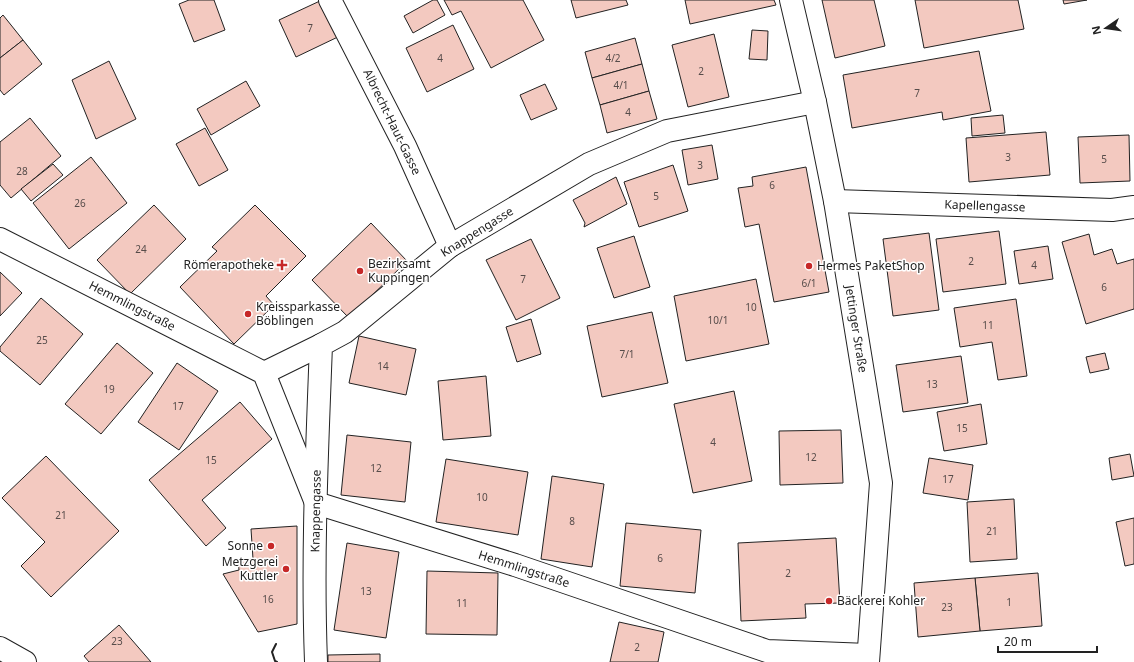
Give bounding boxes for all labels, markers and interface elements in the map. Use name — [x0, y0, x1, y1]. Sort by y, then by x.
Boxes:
north arrow — [1086, 8, 1126, 48]
house number: 7 — [307, 21, 313, 35]
text: N — [1087, 24, 1104, 36]
house number: 4 — [437, 51, 443, 65]
house number: 4/2 — [605, 51, 621, 65]
house number: 2 — [698, 64, 704, 78]
street label: Albrecht-Haut-Gasse — [359, 66, 426, 178]
house number: 4/1 — [613, 78, 629, 92]
house number: 7 — [914, 86, 920, 100]
house number: 4 — [625, 105, 631, 119]
house number: 3 — [1005, 150, 1011, 164]
house number: 5 — [1101, 152, 1107, 166]
house number: 3 — [697, 158, 703, 172]
house number: 28 — [16, 164, 28, 178]
house number: 6 — [769, 178, 775, 192]
house number: 5 — [653, 189, 659, 203]
house number: 26 — [74, 196, 86, 210]
street label: Kapellengasse — [944, 196, 1026, 215]
street label: Knappengasse — [437, 202, 517, 261]
house number: 24 — [135, 242, 147, 256]
house number: 2 — [968, 254, 974, 268]
place label: Bezirksamt Kuppingen — [368, 255, 431, 286]
place label: Römerapotheke — [184, 256, 274, 273]
place label: Hermes PaketShop — [817, 257, 925, 274]
house number: 4 — [1031, 258, 1037, 272]
marker: Römerapotheke — [277, 260, 287, 270]
marker: Hermes PaketShop — [804, 261, 814, 271]
marker: Bezirksamt Kuppingen — [355, 266, 365, 276]
house number: 7 — [520, 272, 526, 286]
street label: Hemmlingstraße — [86, 276, 179, 335]
house number: 6/1 — [801, 276, 817, 290]
house number: 6 — [1101, 280, 1107, 294]
street label: Jettinger Straße — [841, 283, 872, 374]
place label: Kreissparkasse Böblingen — [256, 298, 340, 329]
house number: 10 — [745, 300, 757, 314]
marker: Kreissparkasse Böblingen — [243, 309, 253, 319]
house number: 10/1 — [708, 313, 728, 327]
house number: 11 — [982, 318, 994, 332]
house number: 25 — [36, 333, 48, 347]
house number: 7/1 — [619, 347, 635, 361]
house number: 14 — [377, 359, 389, 373]
house number: 13 — [926, 377, 938, 391]
house number: 19 — [103, 382, 115, 396]
house number: 17 — [172, 399, 184, 413]
house number: 15 — [956, 421, 968, 435]
house number: 4 — [710, 435, 716, 449]
house number: 12 — [805, 450, 817, 464]
house number: 15 — [205, 453, 217, 467]
house number: 12 — [370, 461, 382, 475]
street label: Knappengasse — [306, 469, 325, 553]
house number: 17 — [942, 472, 954, 486]
house number: 10 — [476, 490, 488, 504]
house number: 21 — [55, 508, 67, 522]
house number: 8 — [569, 514, 575, 528]
house number: 21 — [986, 524, 998, 538]
place label: Sonne — [228, 537, 263, 554]
marker: Sonne — [266, 541, 276, 551]
street label: Hemmlingstraße — [476, 546, 572, 591]
house number: 6 — [657, 551, 663, 565]
place label: Metzgerei Kuttler — [222, 553, 278, 584]
marker: Metzgerei Kuttler — [281, 564, 291, 574]
house number: 2 — [785, 566, 791, 580]
house number: 13 — [360, 584, 372, 598]
house number: 16 — [262, 592, 274, 606]
place label: Bäckerei Kohler — [837, 592, 925, 609]
house number: 1 — [1006, 595, 1012, 609]
house number: 11 — [456, 596, 468, 610]
marker: Bäckerei Kohler — [824, 596, 834, 606]
house number: 23 — [941, 600, 953, 614]
scale bar — [998, 628, 1097, 654]
text: 20 m — [1004, 633, 1032, 650]
house number: 23 — [111, 634, 123, 648]
house number: 2 — [634, 640, 640, 654]

